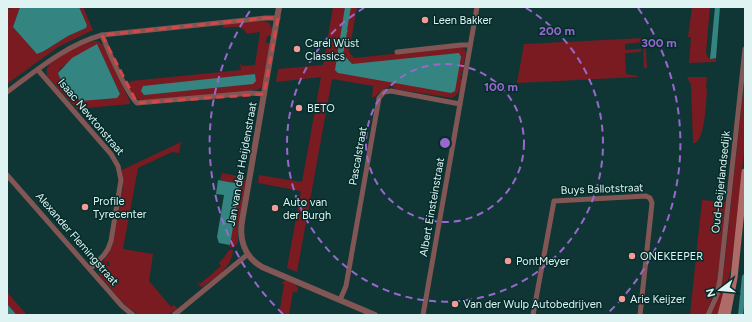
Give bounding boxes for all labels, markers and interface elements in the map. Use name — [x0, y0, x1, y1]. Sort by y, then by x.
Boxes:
place label: Leen Bakker — [433, 14, 492, 27]
marker: Leen Bakker — [420, 15, 430, 25]
text: 200 m — [539, 24, 575, 38]
text: 300 m — [641, 36, 677, 50]
place label: Carel Wüst Classics — [305, 37, 359, 63]
marker: Carel Wüst Classics — [292, 44, 302, 54]
street label: Isaac Newtonstraat — [55, 76, 127, 158]
text: 100 m — [484, 80, 518, 94]
street label: Jan van der Heijdenstraat — [225, 101, 259, 227]
place label: BETO — [307, 102, 335, 115]
marker: BETO — [294, 103, 304, 113]
street label: Pascalstraat — [346, 126, 370, 186]
street label: Oud-Beijerlandsedijk — [709, 130, 733, 234]
centre of rings — [438, 136, 452, 150]
street label: Albert Einsteinstraat — [417, 156, 447, 258]
street label: Buys Ballotstraat — [561, 181, 643, 197]
street label: Alexander Flemingstraat — [33, 190, 121, 288]
place label: Profile Tyrecenter — [93, 195, 147, 221]
place label: Auto van der Burgh — [283, 196, 331, 222]
marker: Profile Tyrecenter — [80, 202, 90, 212]
marker: Auto van der Burgh — [270, 203, 280, 213]
place label: ONEKEEPER — [640, 250, 703, 263]
marker: ONEKEEPER — [627, 251, 637, 261]
place label: PontMeyer — [516, 255, 570, 268]
marker: PontMeyer — [503, 256, 513, 266]
north arrow — [700, 270, 740, 310]
text: N — [703, 287, 718, 299]
place label: Arie Keijzer — [630, 293, 686, 306]
marker: Arie Keijzer — [617, 294, 627, 304]
place label: Van der Wulp Autobedrijven — [463, 298, 602, 311]
marker: Van der Wulp Autobedrijven — [450, 299, 460, 309]

